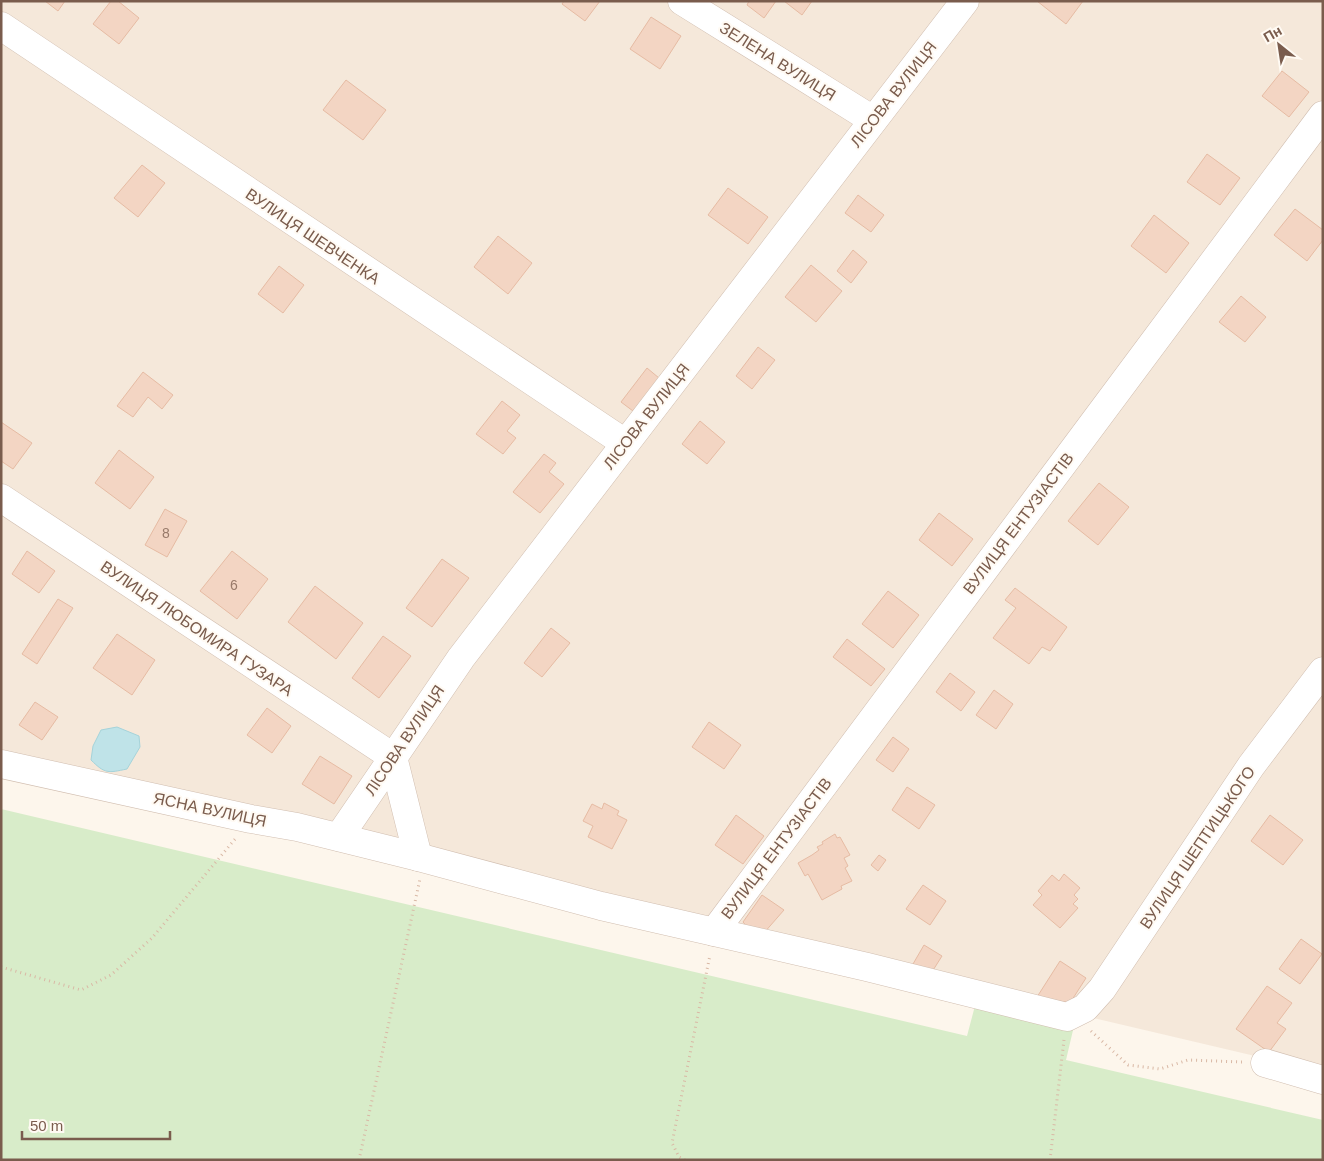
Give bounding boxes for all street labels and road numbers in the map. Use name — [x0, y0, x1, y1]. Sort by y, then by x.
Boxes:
street label: ЗЕЛЕНА ВУЛИЦЯ — [717, 19, 839, 104]
street label: ЛІСОВА ВУЛИЦЯ — [847, 38, 940, 150]
street label: ВУЛИЦЯ ШЕВЧЕНКА — [243, 185, 383, 288]
street label: ЛІСОВА ВУЛИЦЯ — [600, 360, 693, 472]
street label: ВУЛИЦЯ ЕНТУЗІАСТІВ — [960, 450, 1077, 597]
street label: ВУЛИЦЯ ЛЮБОМИРА ГУЗАРА — [98, 558, 296, 699]
street label: ЛІСОВА ВУЛИЦЯ — [361, 682, 448, 799]
street label: ВУЛИЦЯ ШЕПТИЦЬКОГО — [1137, 763, 1258, 932]
street label: ВУЛИЦЯ ЕНТУЗІАСТІВ — [718, 775, 835, 922]
street label: ЯСНА ВУЛИЦЯ — [152, 789, 268, 830]

